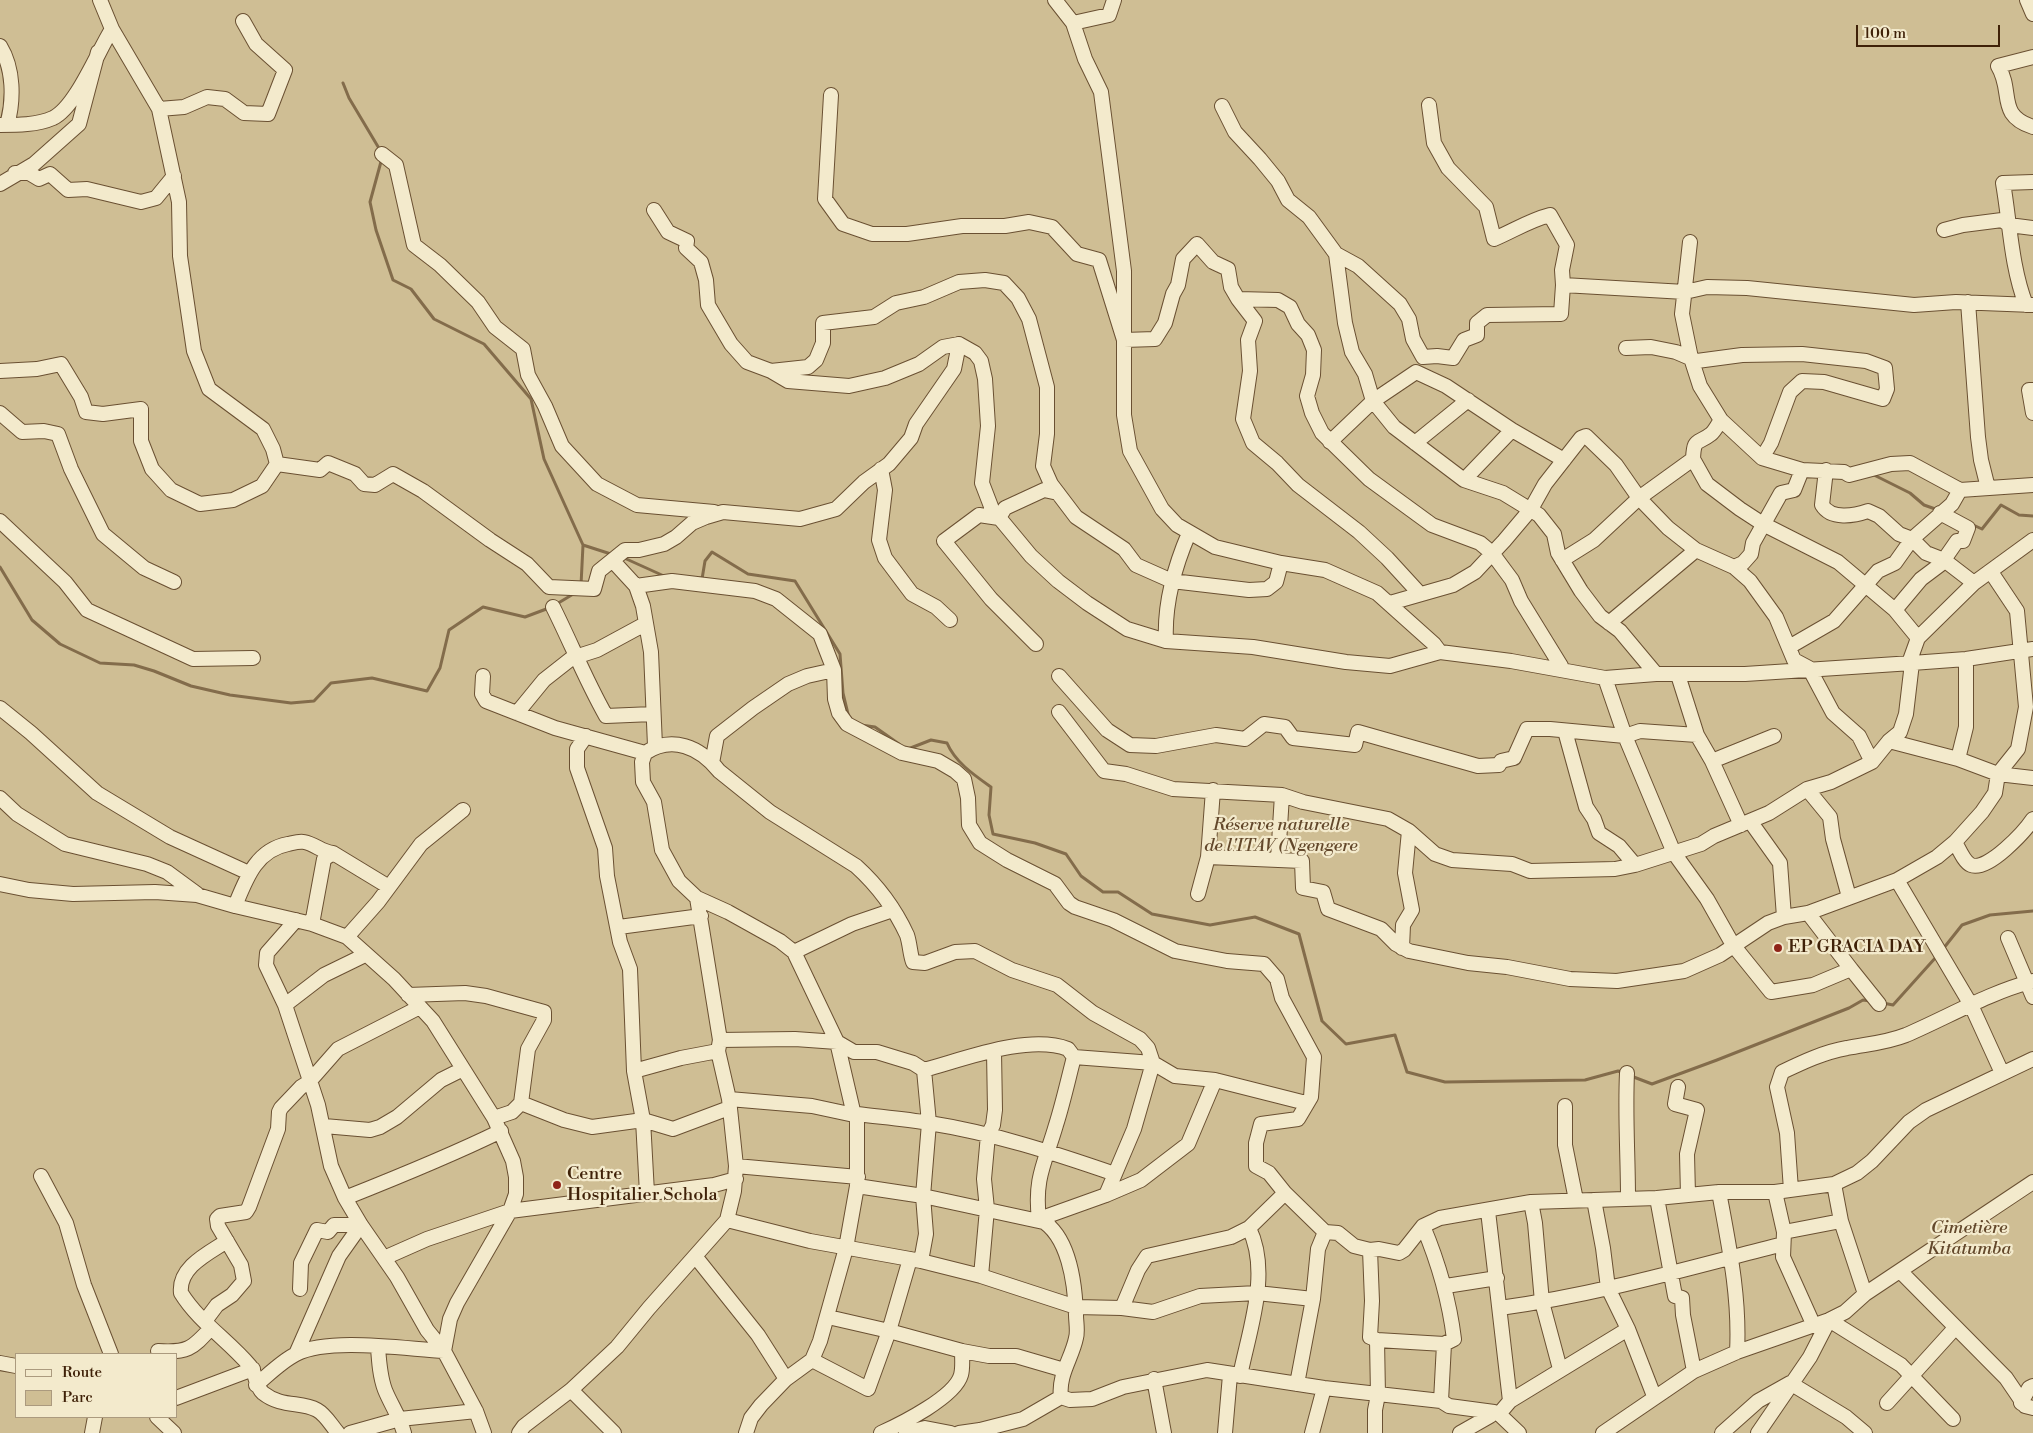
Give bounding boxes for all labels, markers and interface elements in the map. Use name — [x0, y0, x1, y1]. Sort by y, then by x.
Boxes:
scale bar — [1858, 15, 2002, 47]
text: 100 m — [1864, 24, 1906, 43]
park label: Réserve naturelle de l'ITAV (Ngengere — [1204, 815, 1358, 858]
place label: EP GRACIA DAY — [1788, 937, 1925, 959]
marker: EP GRACIA DAY — [1772, 942, 1784, 954]
place label: Centre Hospitalier Schola — [567, 1164, 718, 1206]
marker: Centre Hospitalier Schola — [551, 1179, 563, 1191]
park label: Cimetière Kitatumba — [1927, 1218, 2011, 1260]
legend — [15, 1353, 178, 1418]
text: Route — [62, 1363, 102, 1382]
text: Parc — [62, 1388, 93, 1407]

